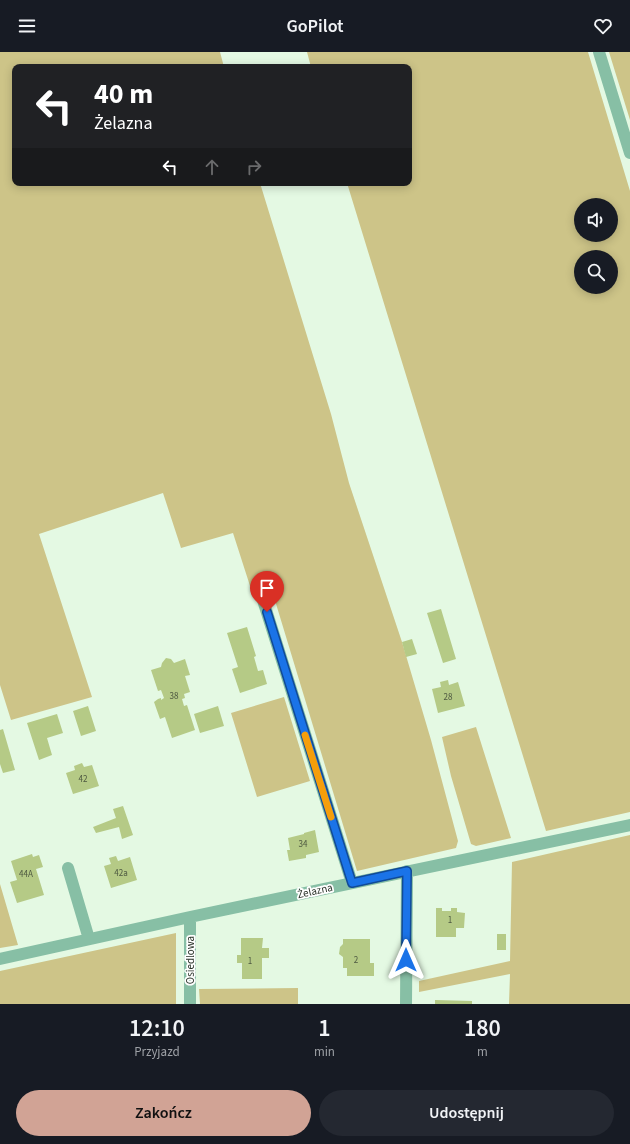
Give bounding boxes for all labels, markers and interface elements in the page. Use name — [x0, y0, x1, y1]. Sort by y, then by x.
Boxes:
text: GoPilot — [286, 14, 344, 39]
icon: menu — [16, 15, 38, 37]
icon: heart — [592, 15, 614, 37]
text: 40 m — [94, 74, 153, 114]
icon: left — [28, 80, 80, 132]
text: Żelazna — [94, 111, 152, 136]
icon: left — [159, 156, 181, 178]
icon: ahead — [201, 156, 223, 178]
icon: right — [243, 156, 265, 178]
map controls — [574, 198, 618, 294]
button: sound — [574, 198, 618, 242]
button: search — [574, 250, 618, 294]
pin — [250, 571, 284, 612]
icon: arrive — [256, 577, 278, 599]
house number: 38 — [170, 690, 179, 703]
house number: 28 — [444, 691, 453, 704]
house number: 42 — [79, 773, 88, 786]
house number: 34 — [299, 838, 308, 851]
house number: 42a — [114, 867, 128, 880]
house number: 44A — [19, 868, 33, 881]
street label: Żelazna — [296, 880, 334, 902]
house number: 1 — [448, 914, 452, 927]
street label: Osiedlowa — [183, 936, 198, 984]
position arrow — [385, 939, 427, 981]
house number: 2 — [354, 954, 359, 967]
house number: 1 — [248, 955, 252, 968]
text: 12:10 — [129, 1011, 185, 1046]
text: 1 — [318, 1011, 331, 1046]
text: 180 — [464, 1011, 501, 1046]
text: Przyjazd — [134, 1043, 180, 1061]
text: min — [314, 1043, 335, 1061]
text: m — [477, 1043, 488, 1061]
button: Zakończ — [16, 1090, 311, 1136]
button: Udostępnij — [319, 1090, 614, 1136]

